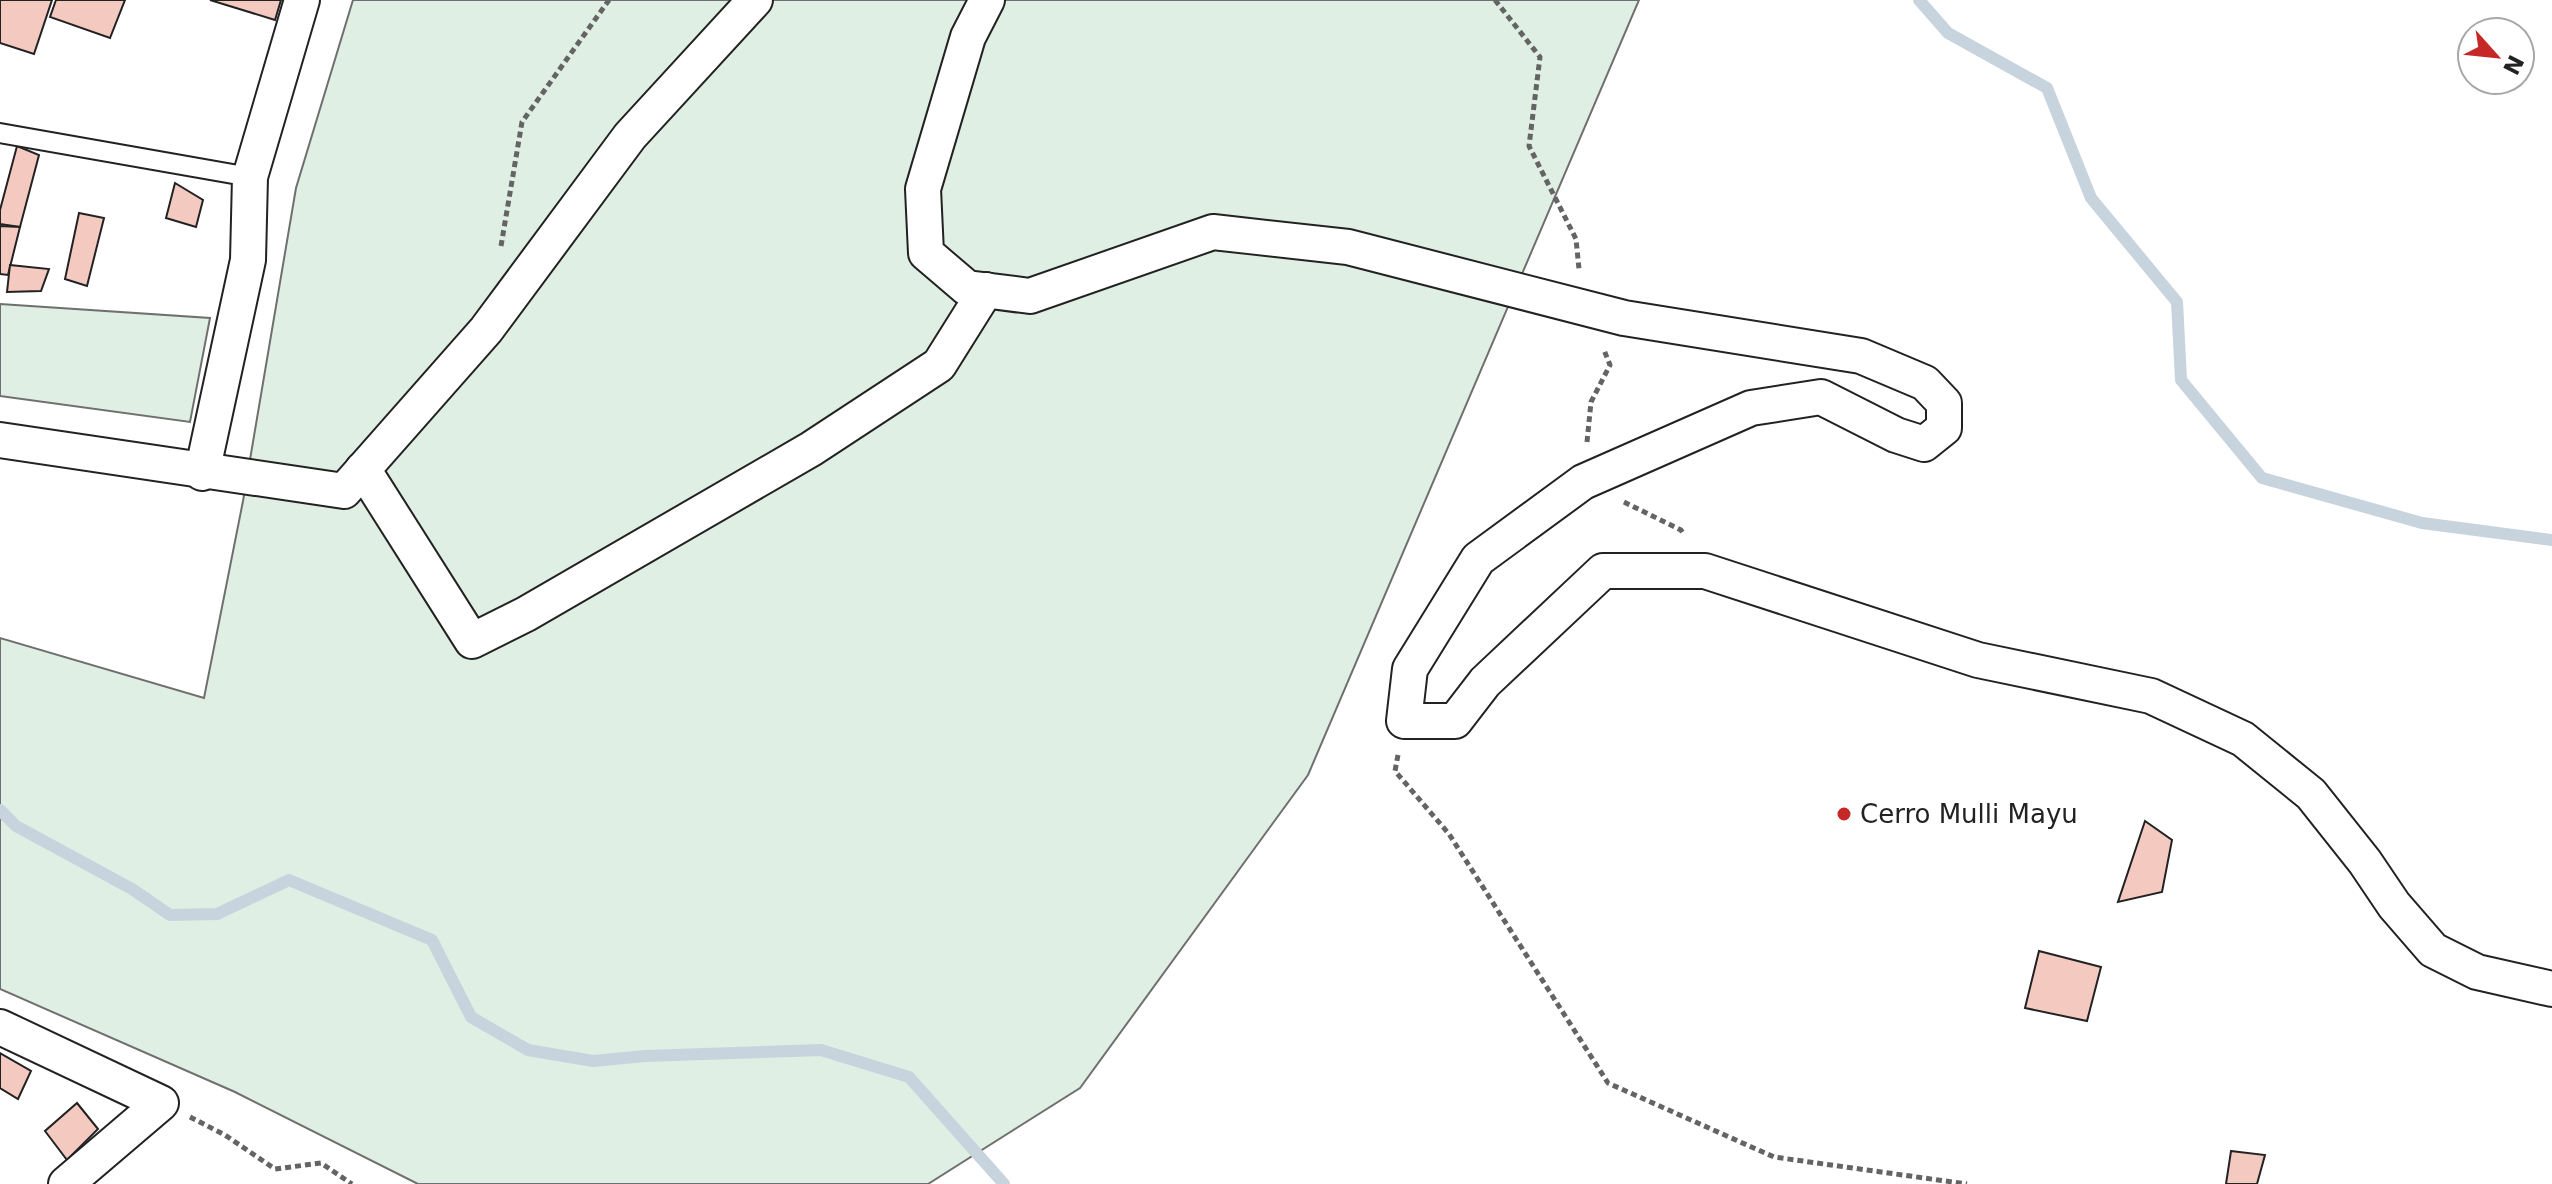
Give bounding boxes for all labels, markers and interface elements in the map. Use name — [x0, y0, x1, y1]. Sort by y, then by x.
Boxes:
north arrow — [2456, 16, 2536, 96]
text: N — [2498, 51, 2529, 79]
place label: Cerro Mulli Mayu — [1860, 799, 2078, 829]
marker: Cerro Mulli Mayu — [1835, 805, 1853, 823]

